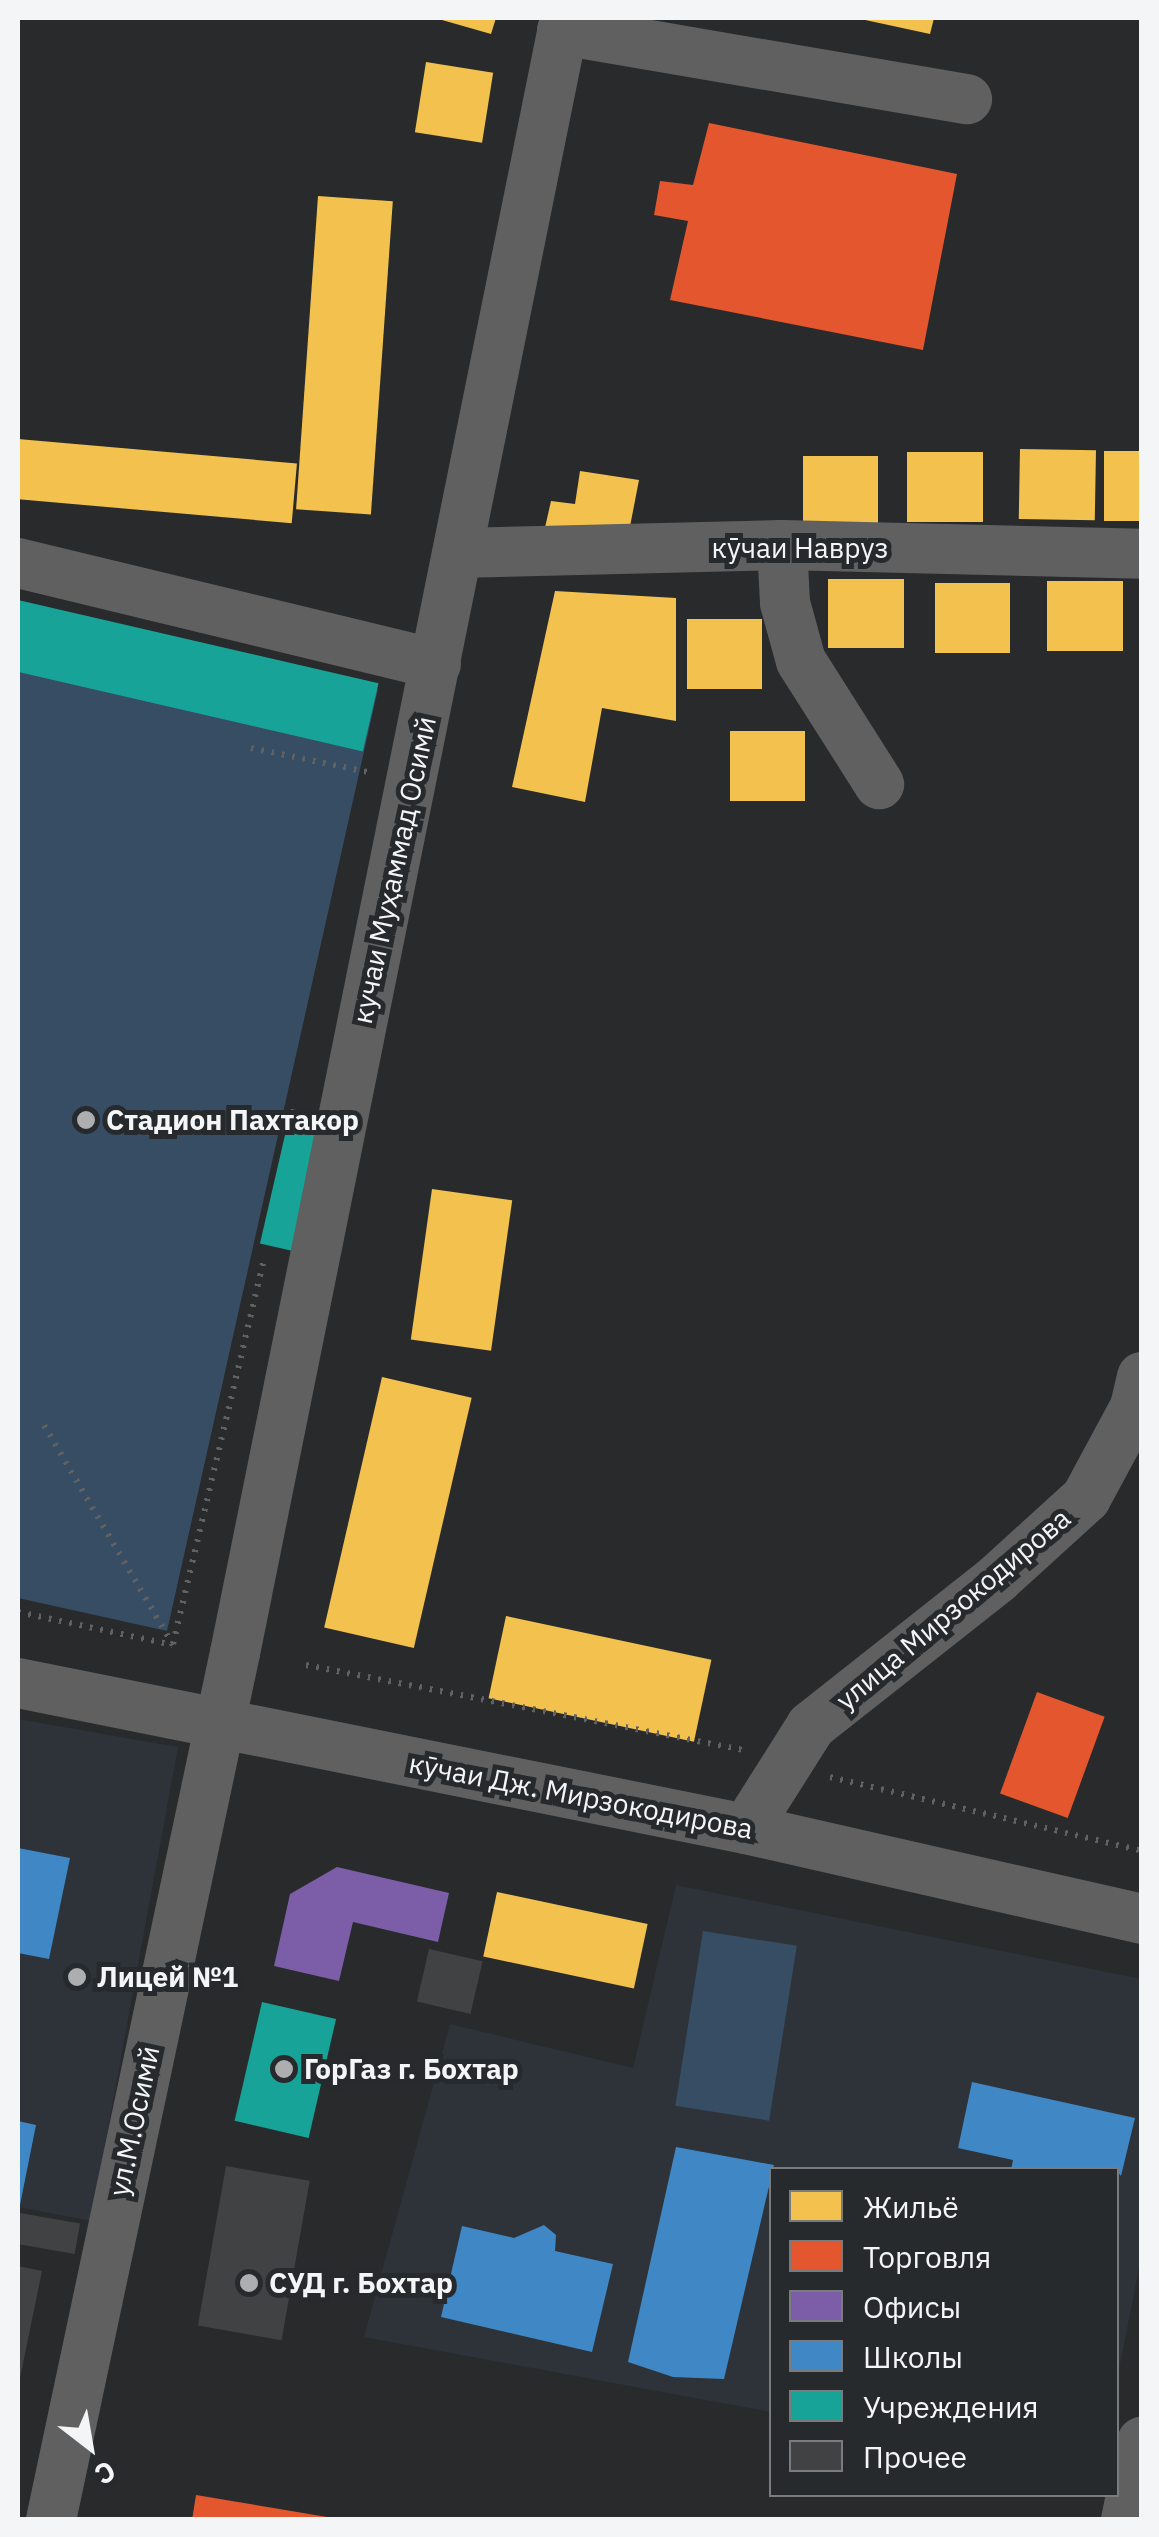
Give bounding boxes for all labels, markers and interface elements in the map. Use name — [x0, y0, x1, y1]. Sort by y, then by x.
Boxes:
street label: кӯчаи Навруз — [712, 531, 888, 565]
street label: кучаи Муҳаммад Осимй — [345, 713, 443, 1027]
place label: Стадион Пахтакор — [106, 1103, 359, 1137]
marker: Стадион Пахтакор — [75, 1109, 97, 1131]
street label: улица Мирзокодирова — [829, 1501, 1077, 1717]
street label: кӯчаи Дж. Мирзокодирова — [406, 1746, 756, 1846]
place label: Лицей №1 — [97, 1960, 238, 1994]
marker: Лицей №1 — [66, 1966, 88, 1988]
street label: ул.М.Осимй — [102, 2043, 166, 2199]
place label: ГорГаз г. Бохтар — [304, 2052, 519, 2086]
marker: ГорГаз г. Бохтар — [273, 2058, 295, 2080]
legend — [769, 2167, 1119, 2497]
text: Жильё — [863, 2187, 959, 2226]
text: Торговля — [863, 2237, 991, 2276]
place label: СУД г. Бохтар — [269, 2266, 453, 2300]
marker: СУД г. Бохтар — [238, 2272, 260, 2294]
text: Офисы — [863, 2287, 961, 2326]
text: Школы — [863, 2337, 963, 2376]
text: Учреждения — [863, 2387, 1039, 2426]
north arrow — [40, 2397, 140, 2497]
text: Прочее — [863, 2437, 967, 2476]
text: С — [88, 2453, 123, 2494]

